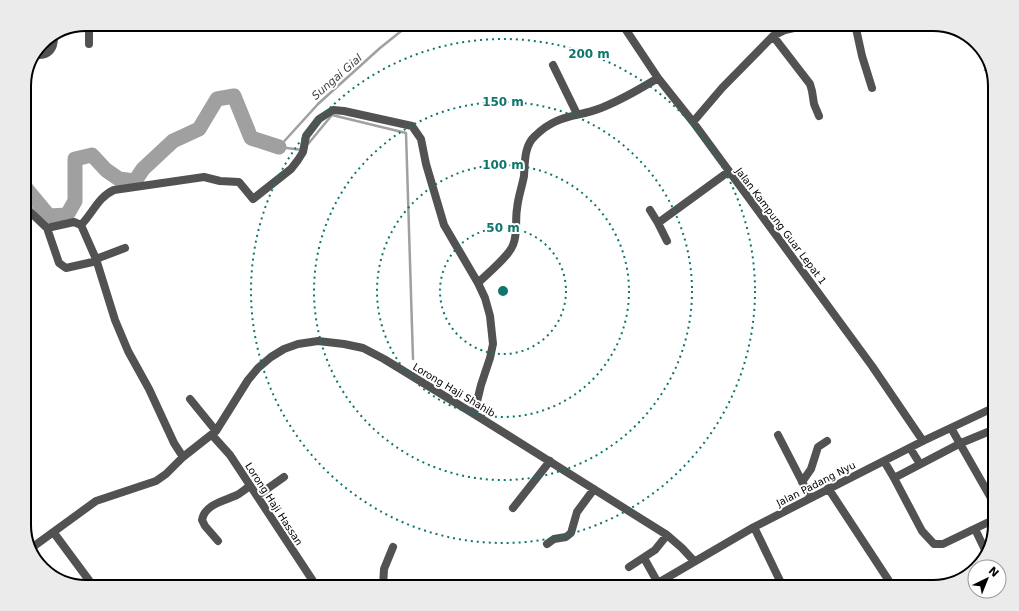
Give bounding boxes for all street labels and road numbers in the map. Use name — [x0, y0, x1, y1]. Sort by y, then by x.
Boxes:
street label: Jalan Kampung Guar Lepat 1 — [733, 165, 829, 287]
street label: Lorong Haji Shahib — [411, 361, 497, 419]
street label: Jalan Padang Nyu — [774, 459, 857, 509]
street label: Lorong Haji Hassan — [243, 461, 305, 547]

